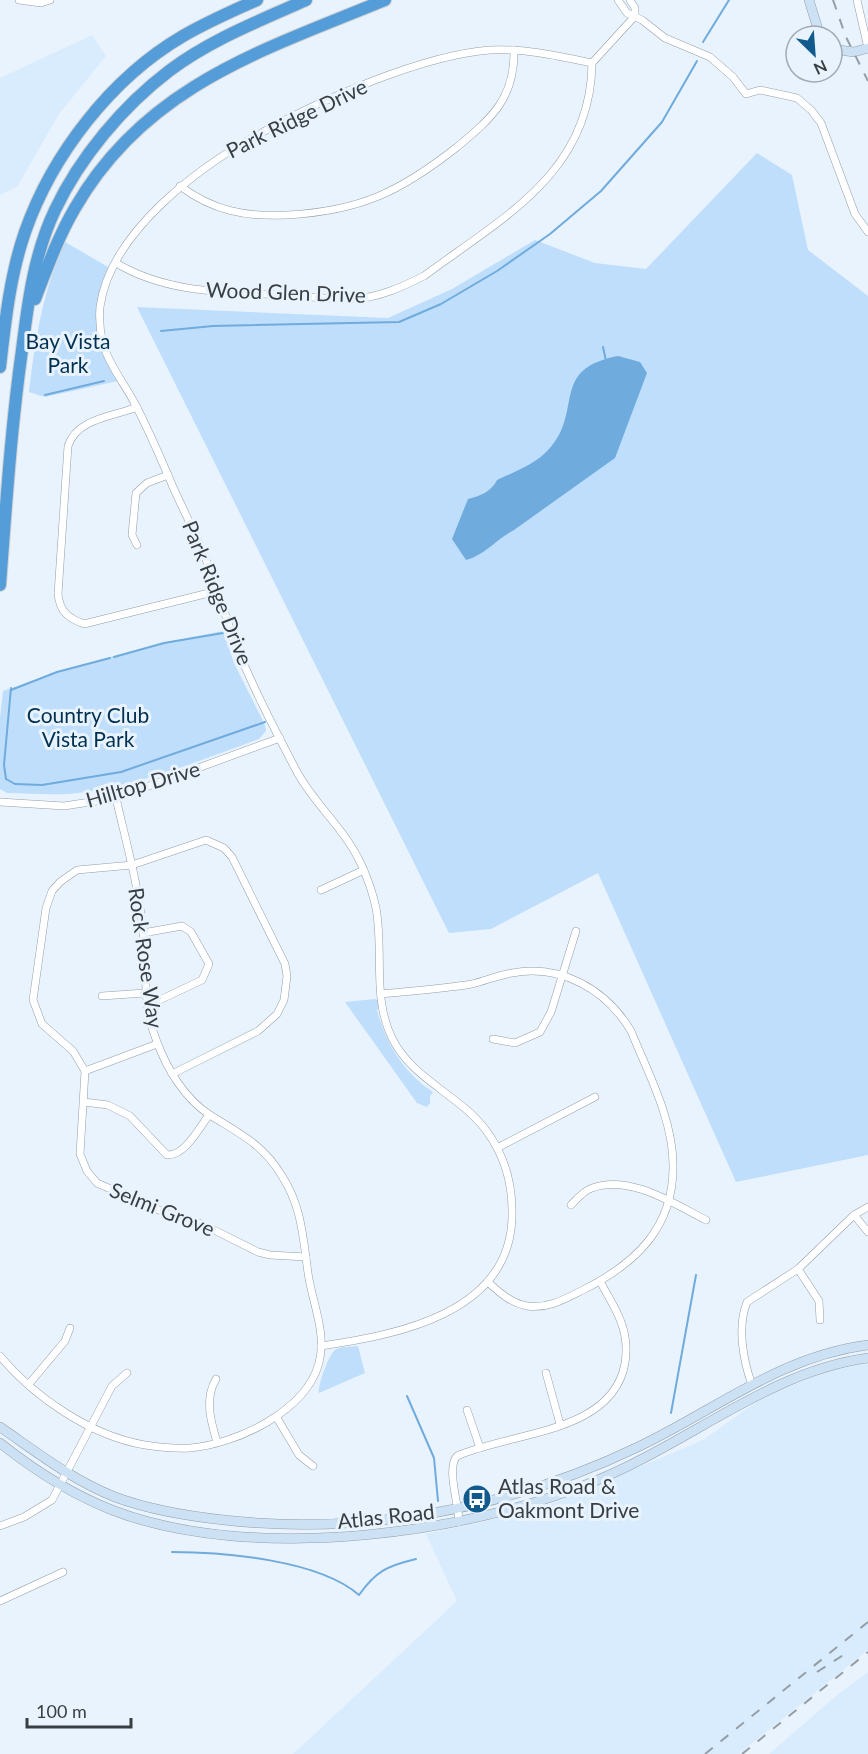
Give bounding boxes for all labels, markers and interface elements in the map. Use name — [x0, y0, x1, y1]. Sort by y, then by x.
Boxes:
north arrow — [784, 24, 844, 84]
text: N — [811, 57, 830, 79]
street label: Park Ridge Drive — [222, 73, 371, 163]
street label: Wood Glen Drive — [206, 276, 366, 307]
park label: Bay Vista Park — [26, 328, 110, 377]
street label: Park Ridge Drive — [178, 517, 259, 668]
park label: Country Club Vista Park — [27, 702, 149, 751]
street label: Hilltop Drive — [83, 755, 202, 812]
street label: Rock Rose Way — [124, 886, 169, 1030]
street label: Selmi Grove — [107, 1176, 219, 1241]
place label: Atlas Road & Oakmont Drive — [498, 1473, 639, 1522]
bus stop icon: Atlas Road & Oakmont Drive — [461, 1483, 493, 1515]
street label: Atlas Road — [336, 1498, 436, 1533]
scale bar — [27, 1691, 130, 1729]
text: 100 m — [36, 1700, 87, 1722]

